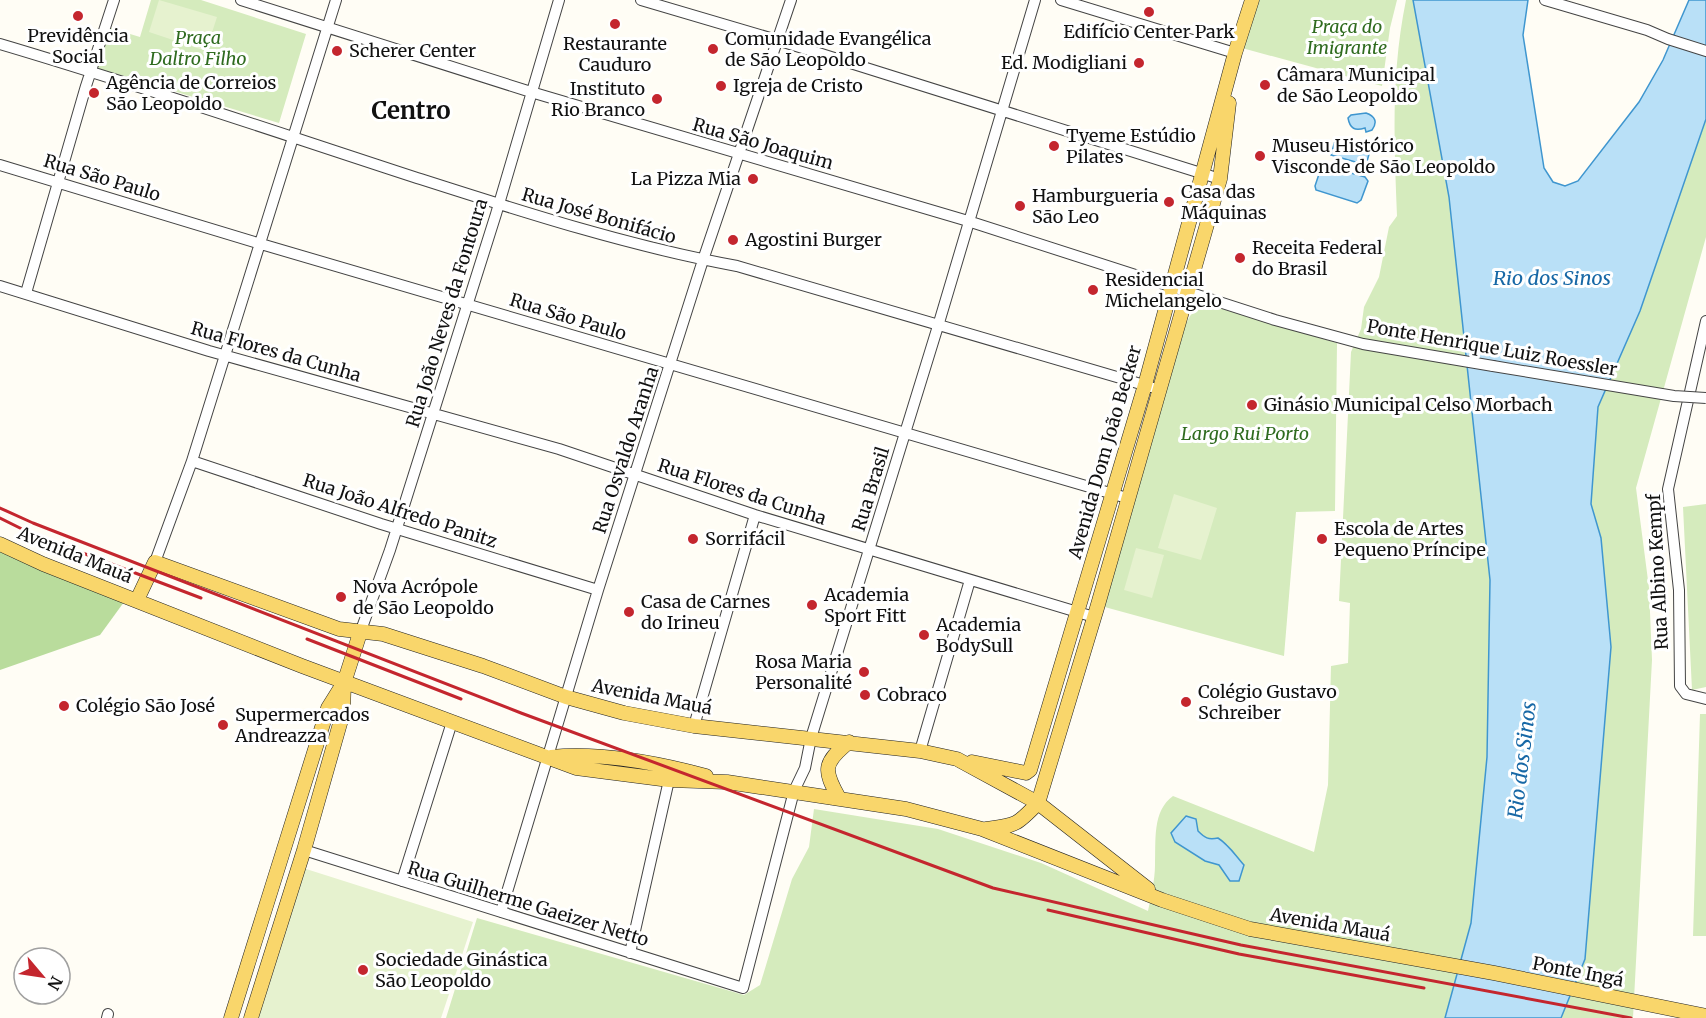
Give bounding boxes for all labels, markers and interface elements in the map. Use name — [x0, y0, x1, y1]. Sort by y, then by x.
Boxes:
marker: Edifício Center Park — [1142, 5, 1156, 19]
marker: Previdência Social — [71, 9, 85, 23]
park label: Praça do Imigrante — [1307, 15, 1387, 59]
marker: Restaurante Cauduro — [608, 17, 622, 31]
place label: Edifício Center Park — [1063, 20, 1235, 43]
place label: Previdência Social — [27, 24, 129, 68]
park label: Praça Daltro Filho — [148, 26, 247, 70]
place label: Comunidade Evangélica de São Leopoldo — [725, 27, 932, 71]
place label: Restaurante Cauduro — [563, 32, 667, 76]
place label: Scherer Center — [349, 39, 476, 62]
marker: Comunidade Evangélica de São Leopoldo — [706, 42, 720, 56]
marker: Scherer Center — [330, 44, 344, 58]
place label: Ed. Modigliani — [1001, 51, 1127, 74]
marker: Ed. Modigliani — [1132, 56, 1146, 70]
place label: Câmara Municipal de São Leopoldo — [1277, 63, 1436, 107]
place label: Agência de Correios São Leopoldo — [105, 71, 276, 115]
place label: Igreja de Cristo — [733, 74, 863, 97]
place label: Instituto Rio Branco — [551, 77, 645, 121]
marker: Câmara Municipal de São Leopoldo — [1258, 78, 1272, 92]
marker: Igreja de Cristo — [714, 79, 728, 93]
marker: Agência de Correios São Leopoldo — [87, 86, 101, 100]
marker: Instituto Rio Branco — [650, 92, 664, 106]
district label: Centro — [371, 95, 451, 126]
street label: Rua São Joaquim — [690, 112, 836, 175]
place label: Tyeme Estúdio Pilates — [1066, 124, 1196, 168]
place label: Museu Histórico Visconde de São Leopoldo — [1271, 134, 1495, 178]
marker: Tyeme Estúdio Pilates — [1047, 139, 1061, 153]
street label: Rua São Paulo — [41, 149, 163, 206]
marker: Museu Histórico Visconde de São Leopoldo — [1253, 149, 1267, 163]
place label: La Pizza Mia — [631, 167, 741, 190]
marker: La Pizza Mia — [746, 172, 760, 186]
place label: Casa das Máquinas — [1181, 180, 1267, 224]
street label: Rua José Bonifácio — [519, 183, 679, 249]
place label: Hamburgueria São Leo — [1032, 184, 1159, 228]
street label: Rua João Neves da Fontoura — [401, 195, 492, 430]
marker: Casa das Máquinas — [1162, 195, 1176, 209]
marker: Hamburgueria São Leo — [1013, 199, 1027, 213]
place label: Agostini Burger — [744, 228, 882, 251]
marker: Agostini Burger — [726, 233, 740, 247]
place label: Receita Federal do Brasil — [1252, 236, 1383, 280]
marker: Receita Federal do Brasil — [1233, 251, 1247, 265]
water label: Rio dos Sinos — [1493, 265, 1611, 290]
place label: Residencial Michelangelo — [1105, 268, 1222, 312]
marker: Residencial Michelangelo — [1086, 283, 1100, 297]
street label: Rua São Paulo — [507, 288, 629, 345]
street label: Ponte Henrique Luiz Roessler — [1365, 314, 1619, 381]
street label: Rua Flores da Cunha — [188, 316, 364, 387]
street label: Avenida Dom João Becker — [1063, 342, 1146, 562]
street label: Rua Osvaldo Aranha — [588, 363, 663, 536]
place label: Ginásio Municipal Celso Morbach — [1264, 393, 1553, 416]
marker: Ginásio Municipal Celso Morbach — [1245, 398, 1259, 412]
park label: Largo Rui Porto — [1181, 422, 1309, 445]
street label: Rua Brasil — [847, 443, 894, 534]
street label: Rua Flores da Cunha — [655, 453, 830, 530]
street label: Rua João Alfredo Panitz — [300, 468, 500, 553]
street label: Rua Albino Kempf — [1642, 492, 1673, 651]
place label: Escola de Artes Pequeno Príncipe — [1334, 517, 1486, 561]
street label: Avenida Mauá — [13, 521, 136, 588]
place label: Sorrifácil — [705, 527, 786, 550]
marker: Sorrifácil — [686, 532, 700, 546]
marker: Escola de Artes Pequeno Príncipe — [1315, 532, 1329, 546]
place label: Nova Acrópole de São Leopoldo — [353, 575, 494, 619]
place label: Academia Sport Fitt — [823, 583, 909, 627]
marker: Nova Acrópole de São Leopoldo — [334, 590, 348, 604]
place label: Casa de Carnes do Irineu — [641, 590, 770, 634]
marker: Academia Sport Fitt — [805, 598, 819, 612]
marker: Casa de Carnes do Irineu — [622, 605, 636, 619]
place label: Academia BodySull — [935, 613, 1021, 657]
marker: Academia BodySull — [917, 628, 931, 642]
place label: Rosa Maria Personalité — [755, 650, 852, 694]
marker: Rosa Maria Personalité — [857, 665, 871, 679]
street label: Avenida Mauá — [589, 673, 714, 719]
place label: Colégio Gustavo Schreiber — [1198, 680, 1337, 724]
place label: Cobraco — [877, 683, 947, 706]
marker: Cobraco — [858, 688, 872, 702]
place label: Colégio São José — [76, 694, 215, 717]
marker: Colégio Gustavo Schreiber — [1179, 695, 1193, 709]
marker: Colégio São José — [57, 699, 71, 713]
water label: Rio dos Sinos — [1502, 700, 1541, 820]
place label: Supermercados Andreazza — [234, 703, 370, 747]
marker: Supermercados Andreazza — [216, 718, 230, 732]
street label: Rua Guilherme Gaeizer Netto — [405, 856, 651, 951]
street label: Avenida Mauá — [1267, 902, 1392, 946]
north arrow — [12, 946, 72, 1006]
place label: Sociedade Ginástica São Leopoldo — [375, 948, 548, 992]
street label: Ponte Ingá — [1531, 951, 1626, 992]
marker: Sociedade Ginástica São Leopoldo — [356, 963, 370, 977]
text: N — [43, 973, 67, 994]

